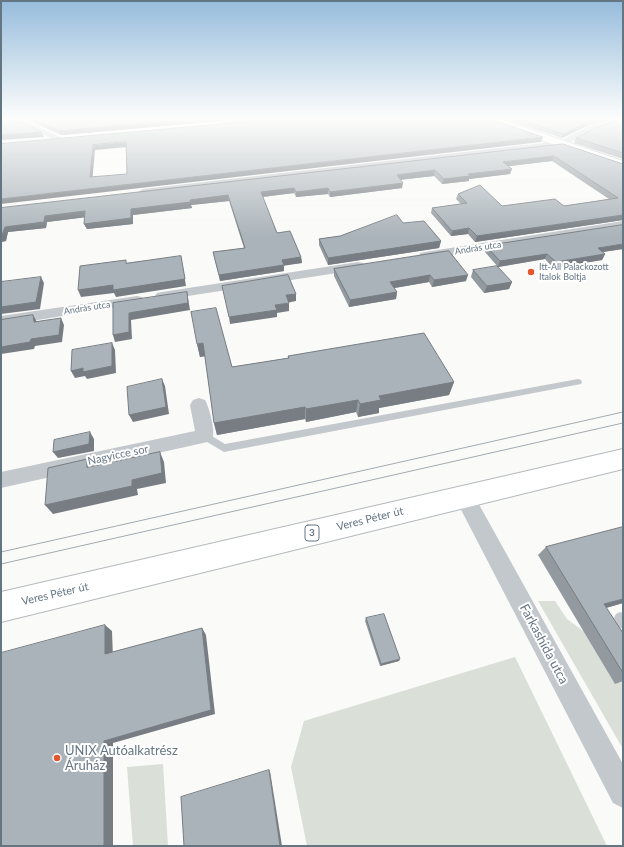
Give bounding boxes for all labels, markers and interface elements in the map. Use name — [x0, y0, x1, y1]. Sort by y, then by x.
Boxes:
street label: András utca — [454, 239, 502, 257]
place label: Itt-All Palackozott Italok Boltja — [539, 262, 609, 283]
marker: Itt-All Palackozott Italok Boltja — [526, 267, 536, 277]
street label: András utca — [63, 299, 111, 317]
street label: Nagyicce sor — [86, 442, 150, 468]
street label: Veres Péter út — [335, 504, 405, 534]
road number: 3 — [305, 525, 319, 541]
street label: Veres Péter út — [20, 580, 90, 608]
street label: Farkashida utca — [516, 601, 572, 687]
place label: UNIX Autóalkatrész Áruház — [65, 743, 178, 774]
marker: UNIX Autóalkatrész Áruház — [52, 753, 62, 763]

